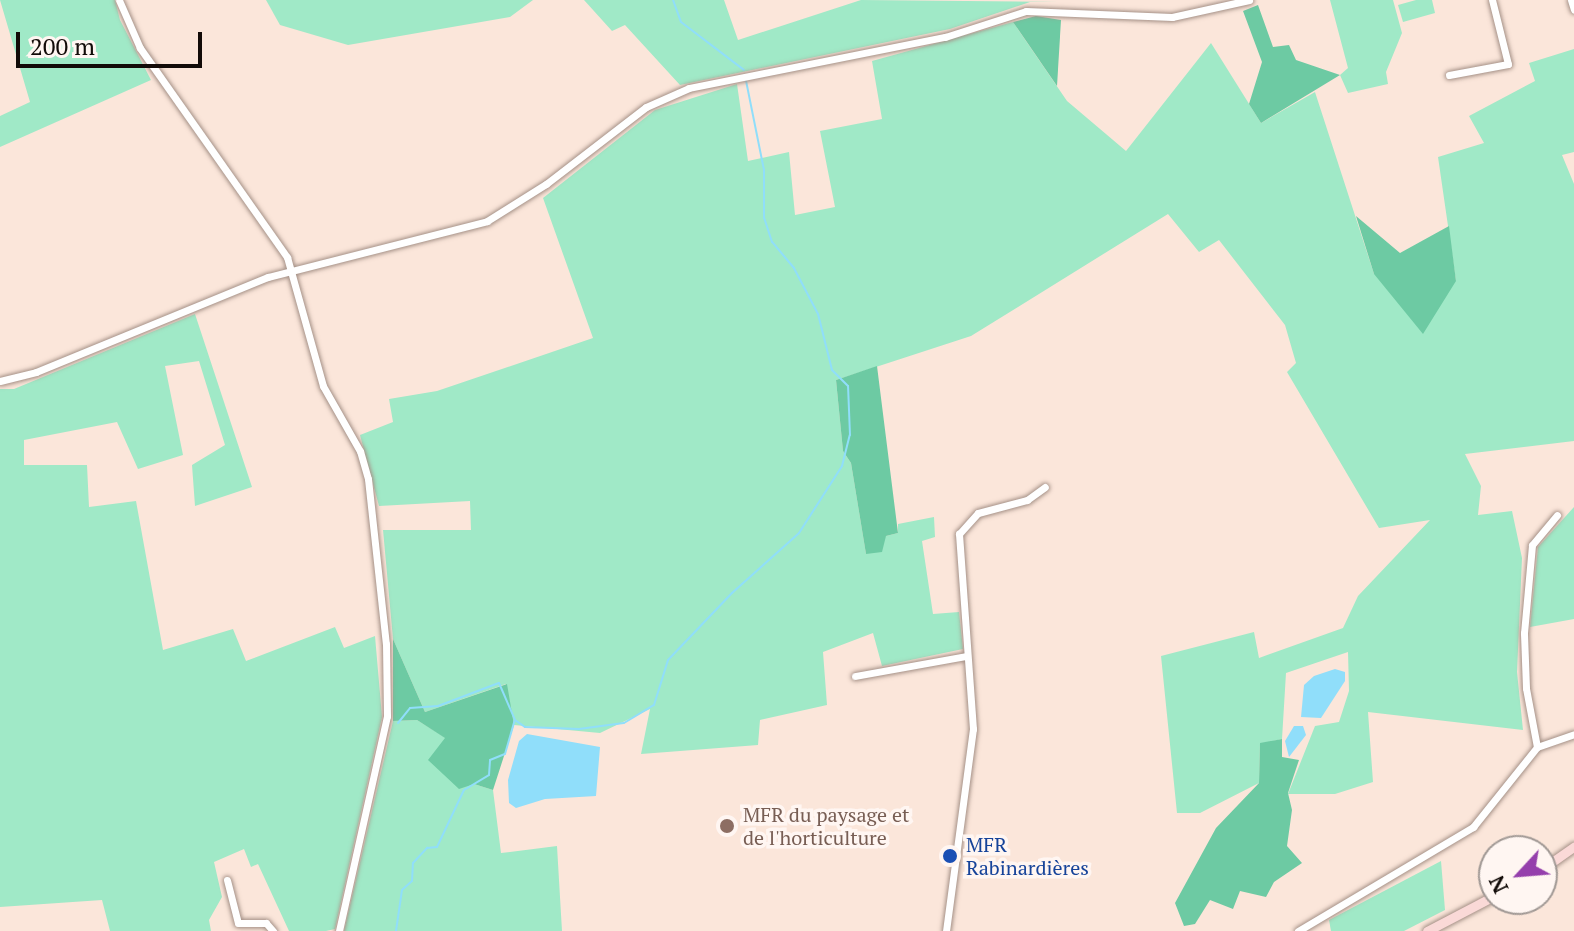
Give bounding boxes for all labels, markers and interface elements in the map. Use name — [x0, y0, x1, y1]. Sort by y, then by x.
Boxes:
scale bar — [20, 16, 206, 66]
text: 200 m — [30, 30, 95, 62]
place label: MFR du paysage et de l'horticulture — [743, 802, 909, 849]
marker: MFR du paysage et de l'horticulture — [718, 817, 736, 835]
place label: MFR Rabinardières — [966, 832, 1089, 879]
north arrow — [1478, 835, 1558, 915]
marker: MFR Rabinardières — [941, 847, 959, 865]
text: N — [1481, 871, 1514, 899]

